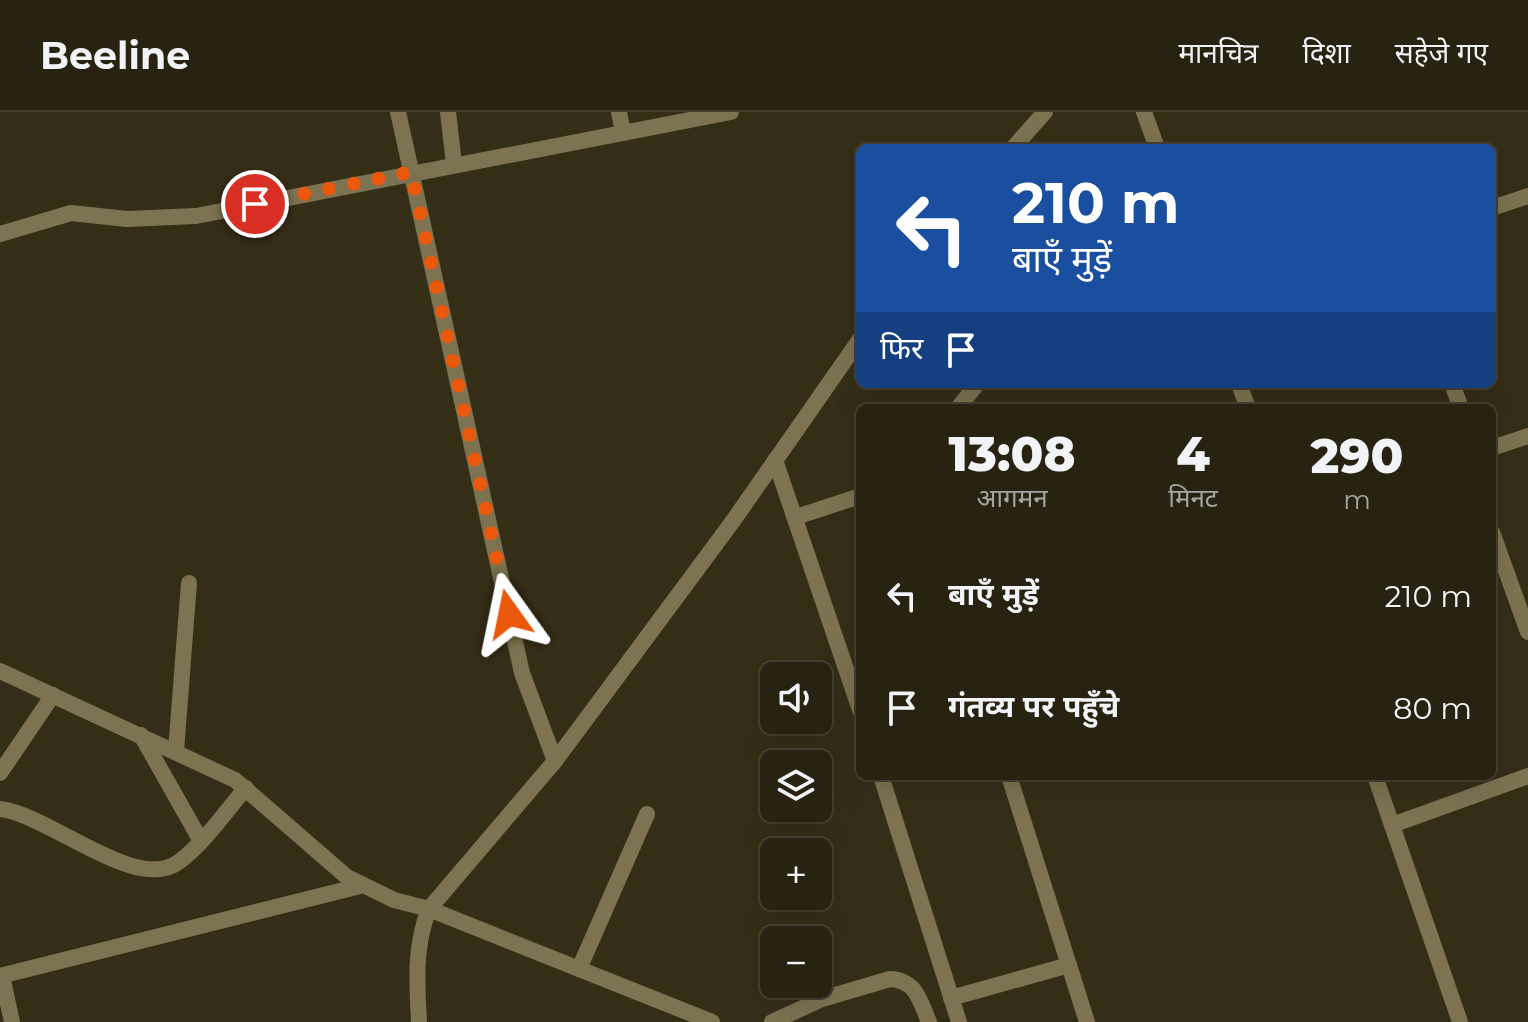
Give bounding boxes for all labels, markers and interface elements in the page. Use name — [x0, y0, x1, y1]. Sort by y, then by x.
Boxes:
text: Beeline — [40, 32, 190, 79]
text: मानचित्र — [1178, 36, 1258, 70]
text: दिशा — [1302, 36, 1351, 70]
text: सहेजे गए — [1395, 36, 1488, 70]
text: 210 m — [1012, 169, 1180, 237]
pin — [221, 170, 289, 238]
icon: left — [880, 176, 984, 280]
icon: arrive — [233, 182, 277, 226]
text: बाएँ मुड़ें — [1012, 237, 1112, 281]
icon: arrive — [939, 328, 983, 372]
text: फिर — [880, 330, 923, 367]
text: 13:08 — [949, 425, 1076, 483]
text: 4 — [1176, 425, 1210, 483]
text: 290 — [1311, 427, 1403, 485]
text: आगमन — [976, 482, 1048, 514]
text: मिनट — [1168, 482, 1218, 514]
text: m — [1343, 484, 1371, 516]
position arrow — [467, 572, 551, 656]
icon: left — [880, 574, 924, 618]
text: बाएँ मुड़ें — [948, 576, 1039, 613]
text: 210 m — [1385, 578, 1472, 615]
map controls — [760, 662, 832, 998]
button: sound — [760, 662, 832, 734]
icon: arrive — [880, 686, 924, 730]
text: गंतव्य पर पहुँचे — [948, 688, 1119, 725]
text: 80 m — [1393, 690, 1472, 727]
button: layers — [760, 750, 832, 822]
button: + — [760, 838, 832, 910]
button: − — [760, 926, 832, 998]

